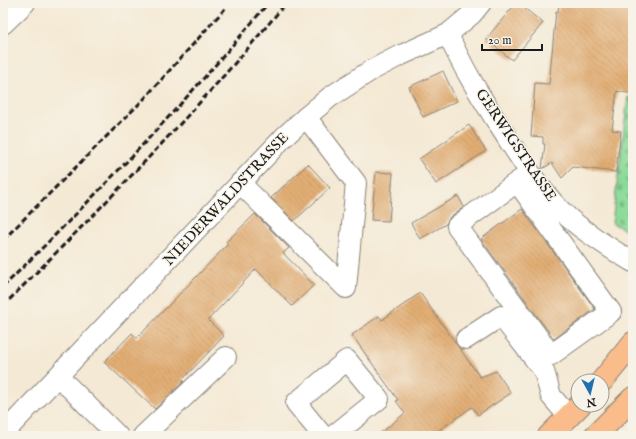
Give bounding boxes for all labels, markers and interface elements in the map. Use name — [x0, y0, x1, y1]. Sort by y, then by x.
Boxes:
scale bar — [482, 26, 542, 52]
text: 20 m — [488, 33, 511, 48]
street label: GERWIGSTRASSE — [471, 85, 561, 205]
street label: NIEDERWALDSTRASSE — [159, 128, 293, 270]
north arrow — [570, 373, 610, 413]
text: N — [585, 394, 598, 410]

